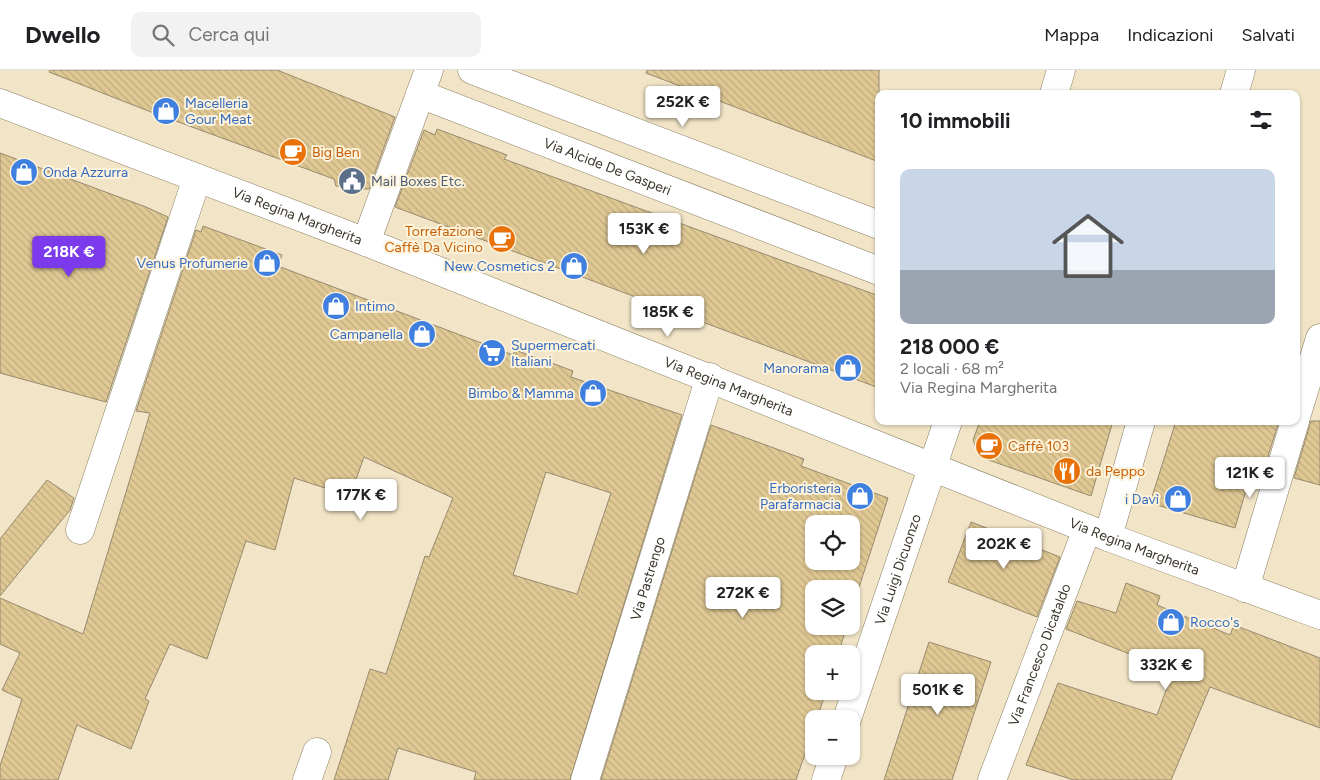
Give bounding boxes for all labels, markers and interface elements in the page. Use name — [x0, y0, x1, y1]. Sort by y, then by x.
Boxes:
search box — [131, 12, 481, 57]
text: Dwello — [25, 20, 101, 49]
icon: search — [149, 21, 177, 49]
text: Cerca qui — [189, 23, 270, 46]
text: Mappa — [1044, 24, 1099, 46]
text: Indicazioni — [1127, 24, 1213, 46]
text: Salvati — [1241, 24, 1295, 46]
pin: 252K € — [642, 85, 724, 128]
text: 252K € — [656, 92, 710, 111]
place label: Macelleria Gour Meat — [185, 95, 252, 128]
shop icon: Macelleria Gour Meat — [151, 96, 181, 126]
icon: filters — [1247, 106, 1275, 134]
text: 10 immobili — [900, 108, 1010, 133]
street label: Via Alcide De Gasperi — [541, 135, 674, 199]
cafe icon: Big Ben — [278, 137, 308, 167]
place label: Big Ben — [312, 144, 360, 161]
shop icon: Onda Azzurra — [9, 157, 39, 187]
place label: Onda Azzurra — [43, 164, 128, 181]
public building icon: Mail Boxes Etc. — [337, 166, 367, 196]
place label: Mail Boxes Etc. — [371, 173, 465, 190]
street label: Via Regina Margherita — [230, 184, 364, 249]
icon: home — [1043, 201, 1133, 291]
pin: 153K € — [603, 212, 685, 255]
text: 153K € — [619, 219, 669, 238]
place label: Torrefazione Caffè Da Vicino — [384, 223, 483, 256]
cafe icon: Torrefazione Caffè Da Vicino — [487, 224, 517, 254]
pin: 218K € — [28, 236, 110, 278]
text: 218K € — [43, 242, 95, 261]
shop icon: Venus Profumerie — [252, 248, 282, 278]
shop icon: New Cosmetics 2 — [559, 251, 589, 281]
place label: Venus Profumerie — [137, 255, 248, 272]
place label: New Cosmetics 2 — [444, 258, 555, 275]
shop icon: Intimo — [321, 291, 351, 321]
pin: 185K € — [627, 296, 709, 338]
place label: Intimo — [355, 298, 395, 315]
text: 185K € — [642, 302, 694, 321]
shop icon: Campanella — [407, 319, 437, 349]
place label: Campanella — [330, 326, 403, 343]
text: 218 000 € — [900, 334, 999, 359]
place label: Supermercati Italiani — [511, 337, 596, 370]
supermarket icon: Supermercati Italiani — [477, 338, 507, 368]
street label: Via Regina Margherita — [662, 353, 796, 420]
shop icon: Manorama — [833, 353, 863, 383]
text: 2 locali · 68 m² — [900, 359, 1004, 378]
place label: Manorama — [763, 360, 829, 377]
shop icon: Bimbo & Mamma — [578, 378, 608, 408]
text: Via Regina Margherita — [900, 378, 1057, 397]
place label: Bimbo & Mamma — [468, 385, 574, 402]
cafe icon: Caffè 103 — [974, 431, 1004, 461]
place label: Caffè 103 — [1008, 438, 1069, 455]
restaurant icon: da Peppo — [1052, 456, 1082, 486]
pin: 121K € — [1209, 456, 1291, 499]
place label: da Peppo — [1086, 463, 1145, 480]
text: 121K € — [1226, 463, 1274, 482]
pin: 177K € — [320, 478, 402, 521]
place label: Erboristeria Parafarmacia — [760, 480, 841, 513]
shop icon: Erboristeria Parafarmacia — [845, 481, 875, 511]
shop icon: i Davì — [1163, 484, 1193, 514]
text: 177K € — [336, 485, 386, 504]
place label: i Davì — [1125, 491, 1160, 508]
street label: Via Luigi Dicuonzo — [872, 512, 925, 627]
street label: Via Regina Margherita — [1067, 514, 1202, 579]
map controls — [805, 515, 860, 765]
button: locate — [805, 515, 860, 570]
pin: 202K € — [963, 528, 1045, 570]
text: 202K € — [977, 534, 1031, 553]
street label: Via Pastrengo — [627, 535, 669, 623]
pin: 272K € — [702, 576, 784, 619]
button: layers — [805, 580, 860, 635]
street label: Via Francesco Dicataldo — [1005, 581, 1075, 729]
text: 272K € — [716, 583, 770, 602]
shop icon: Rocco's — [1156, 607, 1186, 637]
place label: Rocco's — [1190, 614, 1239, 631]
button: + — [805, 645, 860, 700]
pin: 332K € — [1125, 648, 1207, 691]
text: 332K € — [1140, 655, 1192, 674]
pin: 501K € — [897, 674, 979, 716]
text: 501K € — [912, 680, 964, 699]
button: − — [805, 710, 860, 765]

